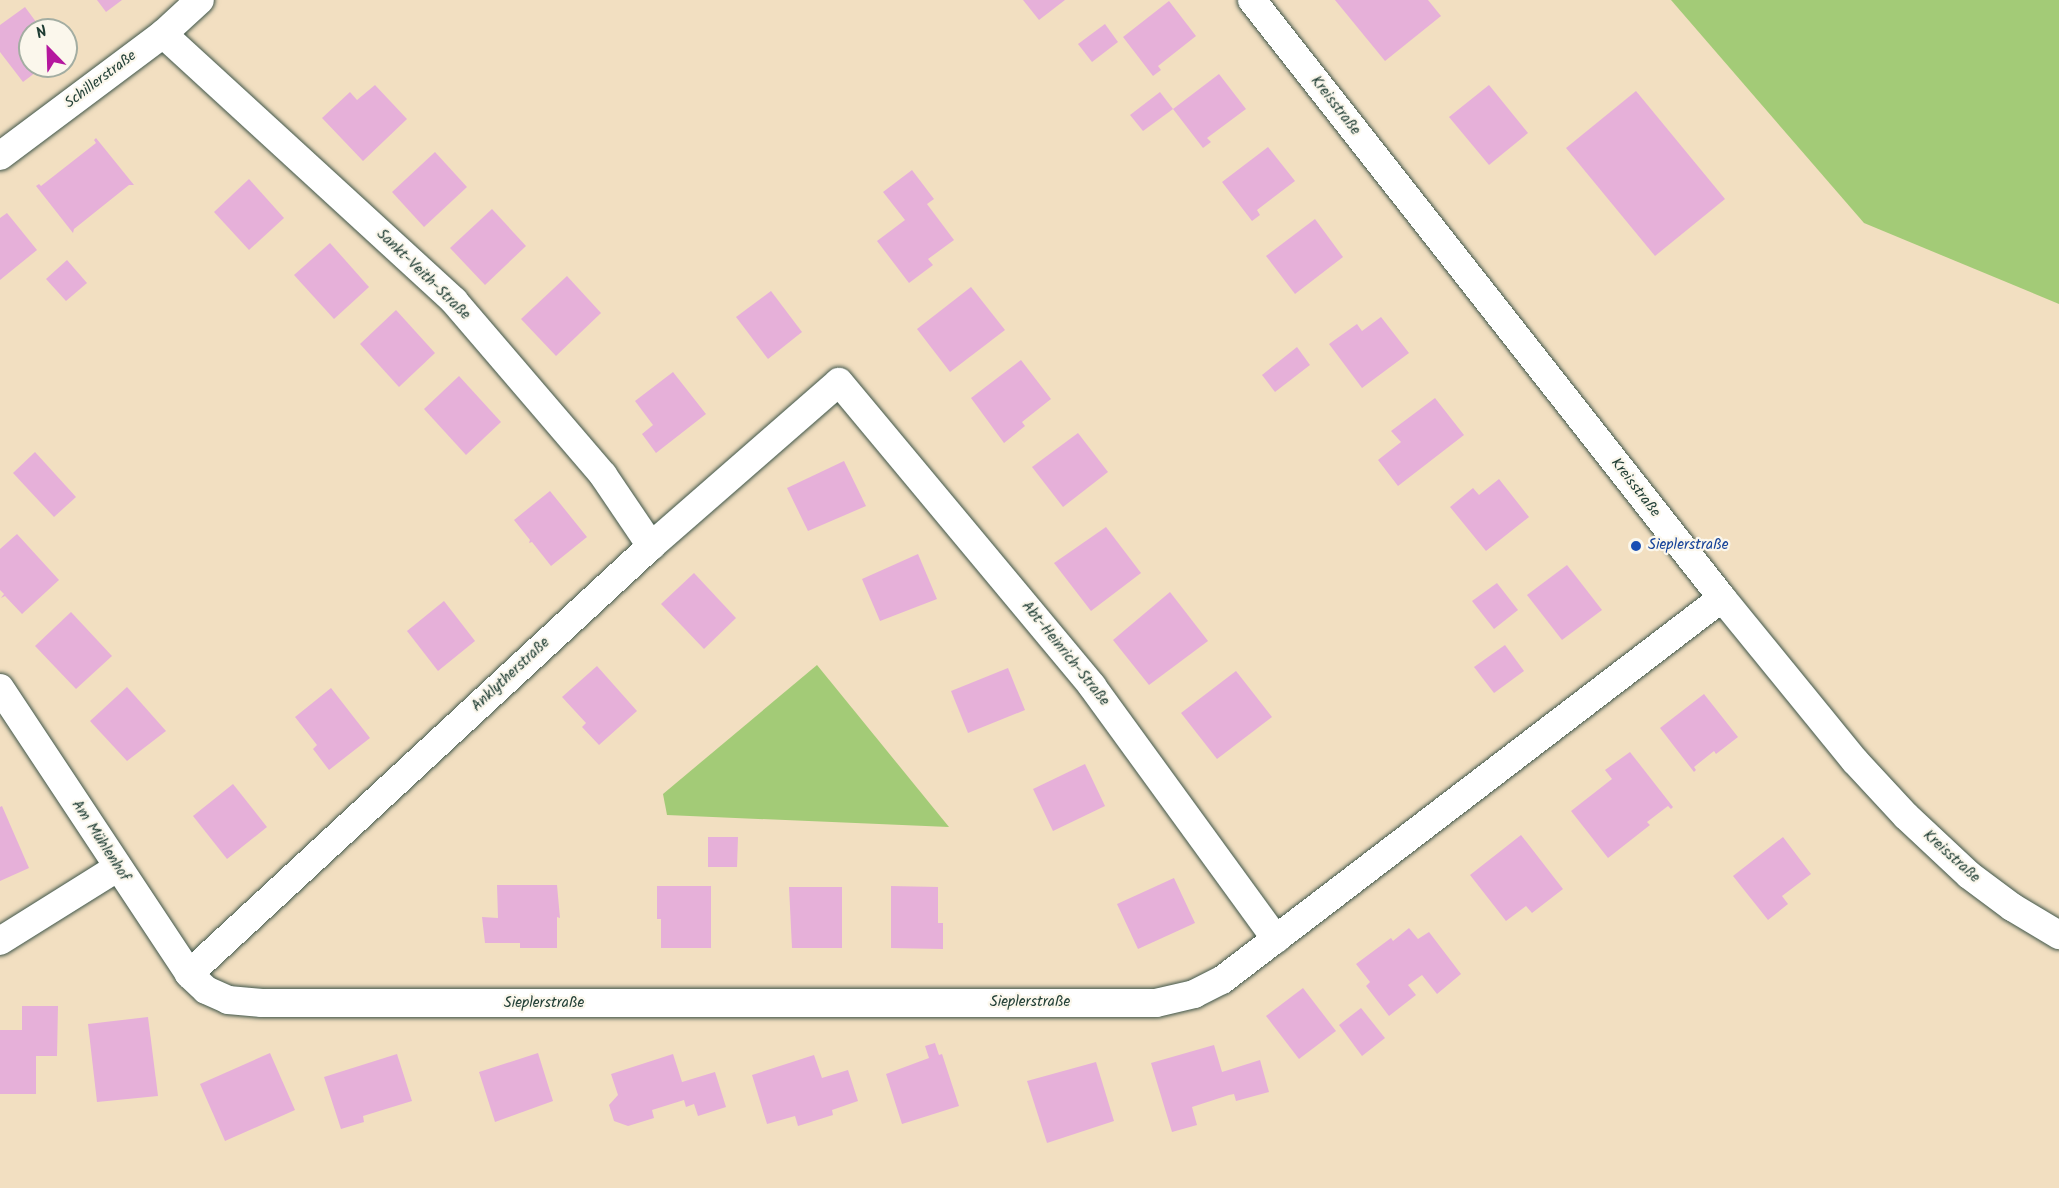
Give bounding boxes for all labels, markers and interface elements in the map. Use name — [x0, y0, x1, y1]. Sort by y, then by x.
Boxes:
north arrow — [18, 18, 78, 78]
text: N — [32, 19, 51, 46]
street label: Schillerstraße — [62, 47, 140, 113]
street label: Kreisstraße — [1306, 73, 1364, 139]
street label: Sankt-Veith-Straße — [372, 226, 474, 324]
street label: Kreisstraße — [1606, 455, 1664, 521]
place label: Sieplerstraße — [1648, 537, 1729, 555]
marker: Sieplerstraße — [1629, 539, 1643, 553]
street label: Abt-Heinrich-Straße — [1017, 598, 1113, 710]
street label: Anklytherstraße — [468, 634, 554, 716]
street label: Am Mühlenhof — [67, 797, 133, 885]
street label: Kreisstraße — [1919, 827, 1983, 887]
street label: Sieplerstraße — [990, 994, 1070, 1012]
street label: Sieplerstraße — [504, 995, 584, 1013]

